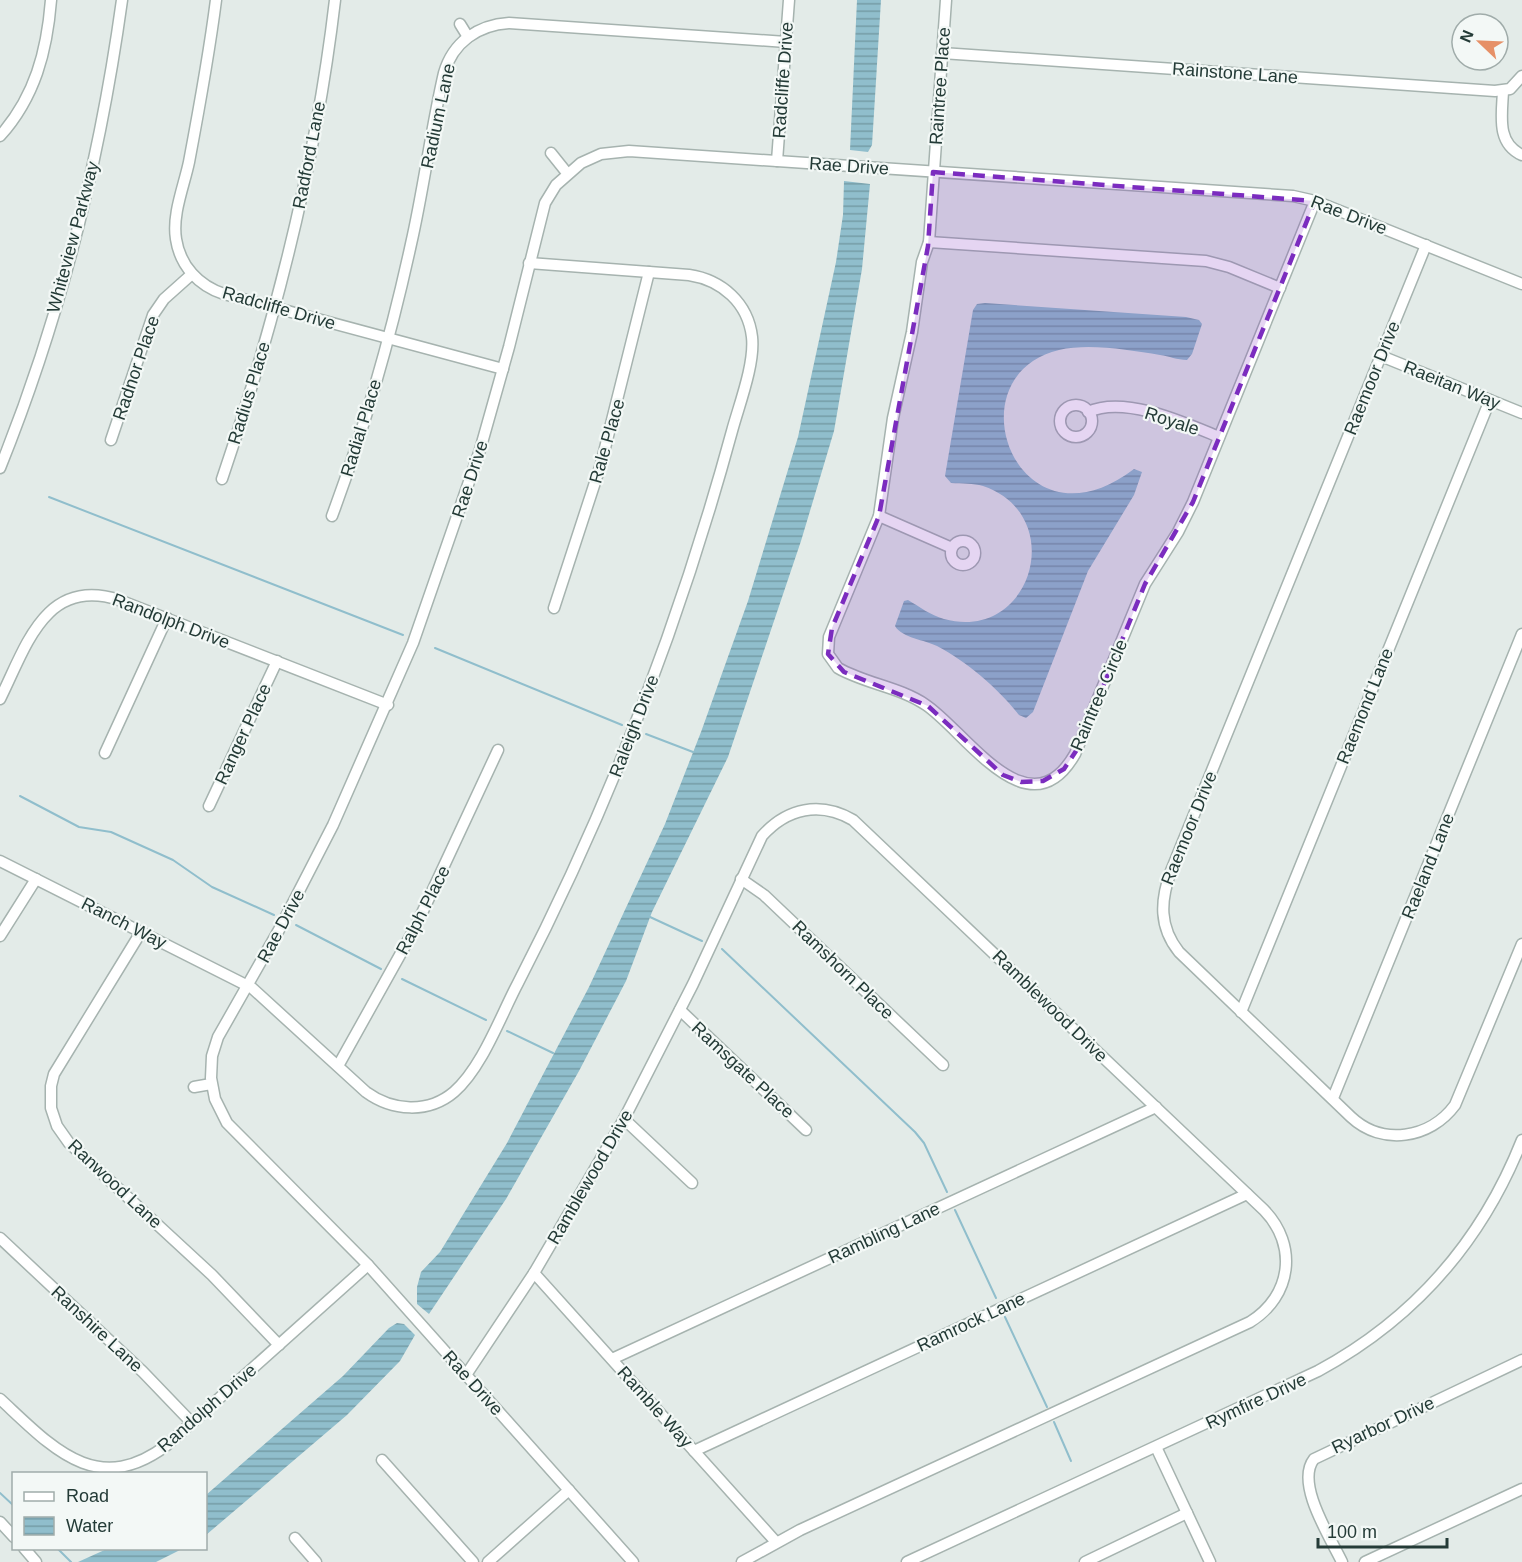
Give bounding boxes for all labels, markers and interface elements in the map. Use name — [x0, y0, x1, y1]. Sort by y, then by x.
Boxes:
north arrow — [1450, 12, 1510, 72]
street label: Radcliffe Drive — [769, 21, 797, 139]
street label: Raintree Place — [926, 26, 954, 146]
text: N — [1457, 28, 1477, 45]
street label: Rainstone Lane — [1171, 59, 1299, 87]
street label: Radium Lane — [417, 62, 459, 170]
street label: Radford Lane — [289, 100, 329, 210]
street label: Rae Drive — [808, 153, 890, 179]
street label: Whiteview Parkway — [43, 159, 103, 315]
street label: Rae Drive — [1308, 191, 1390, 239]
street label: Radcliffe Drive — [220, 282, 338, 334]
street label: Radnor Place — [109, 313, 163, 423]
street label: Raemoor Drive — [1340, 318, 1404, 438]
street label: Radius Place — [224, 339, 274, 447]
street label: Raeitan Way — [1401, 357, 1503, 413]
street label: Radial Place — [337, 377, 385, 479]
street label: Rale Place — [585, 396, 629, 486]
street label: Royale — [1142, 403, 1202, 439]
street label: Rae Drive — [448, 438, 492, 520]
street label: Randolph Drive — [109, 589, 233, 653]
street label: Raintree Circle — [1067, 636, 1131, 754]
street label: Raemond Lane — [1333, 645, 1397, 767]
street label: Raleigh Drive — [605, 672, 663, 780]
street label: Ranger Place — [211, 680, 275, 788]
street label: Raemoor Drive — [1157, 768, 1221, 888]
street label: Raeland Lane — [1398, 810, 1458, 922]
street label: Ralph Place — [392, 862, 454, 958]
street label: Rae Drive — [253, 886, 309, 966]
street label: Ranch Way — [78, 893, 170, 953]
street label: Ramshorn Place — [788, 917, 898, 1023]
street label: Ramblewood Drive — [988, 946, 1112, 1066]
street label: Ramsgate Place — [688, 1018, 798, 1122]
street label: Ramblewood Drive — [543, 1106, 637, 1248]
street label: Ranwood Lane — [64, 1135, 166, 1233]
street label: Rambling Lane — [825, 1198, 943, 1268]
street label: Ranshire Lane — [47, 1282, 147, 1376]
street label: Ramrock Lane — [914, 1288, 1028, 1356]
street label: Rae Drive — [439, 1347, 507, 1419]
street label: Randolph Drive — [154, 1360, 260, 1456]
street label: Ramble Way — [613, 1362, 697, 1452]
street label: Rymfire Drive — [1202, 1369, 1310, 1433]
street label: Ryarbor Drive — [1328, 1392, 1438, 1458]
legend — [12, 1472, 207, 1550]
text: Road — [66, 1486, 109, 1506]
scale bar — [1318, 1511, 1447, 1549]
text: Water — [66, 1516, 113, 1536]
text: 100 m — [1327, 1522, 1377, 1542]

